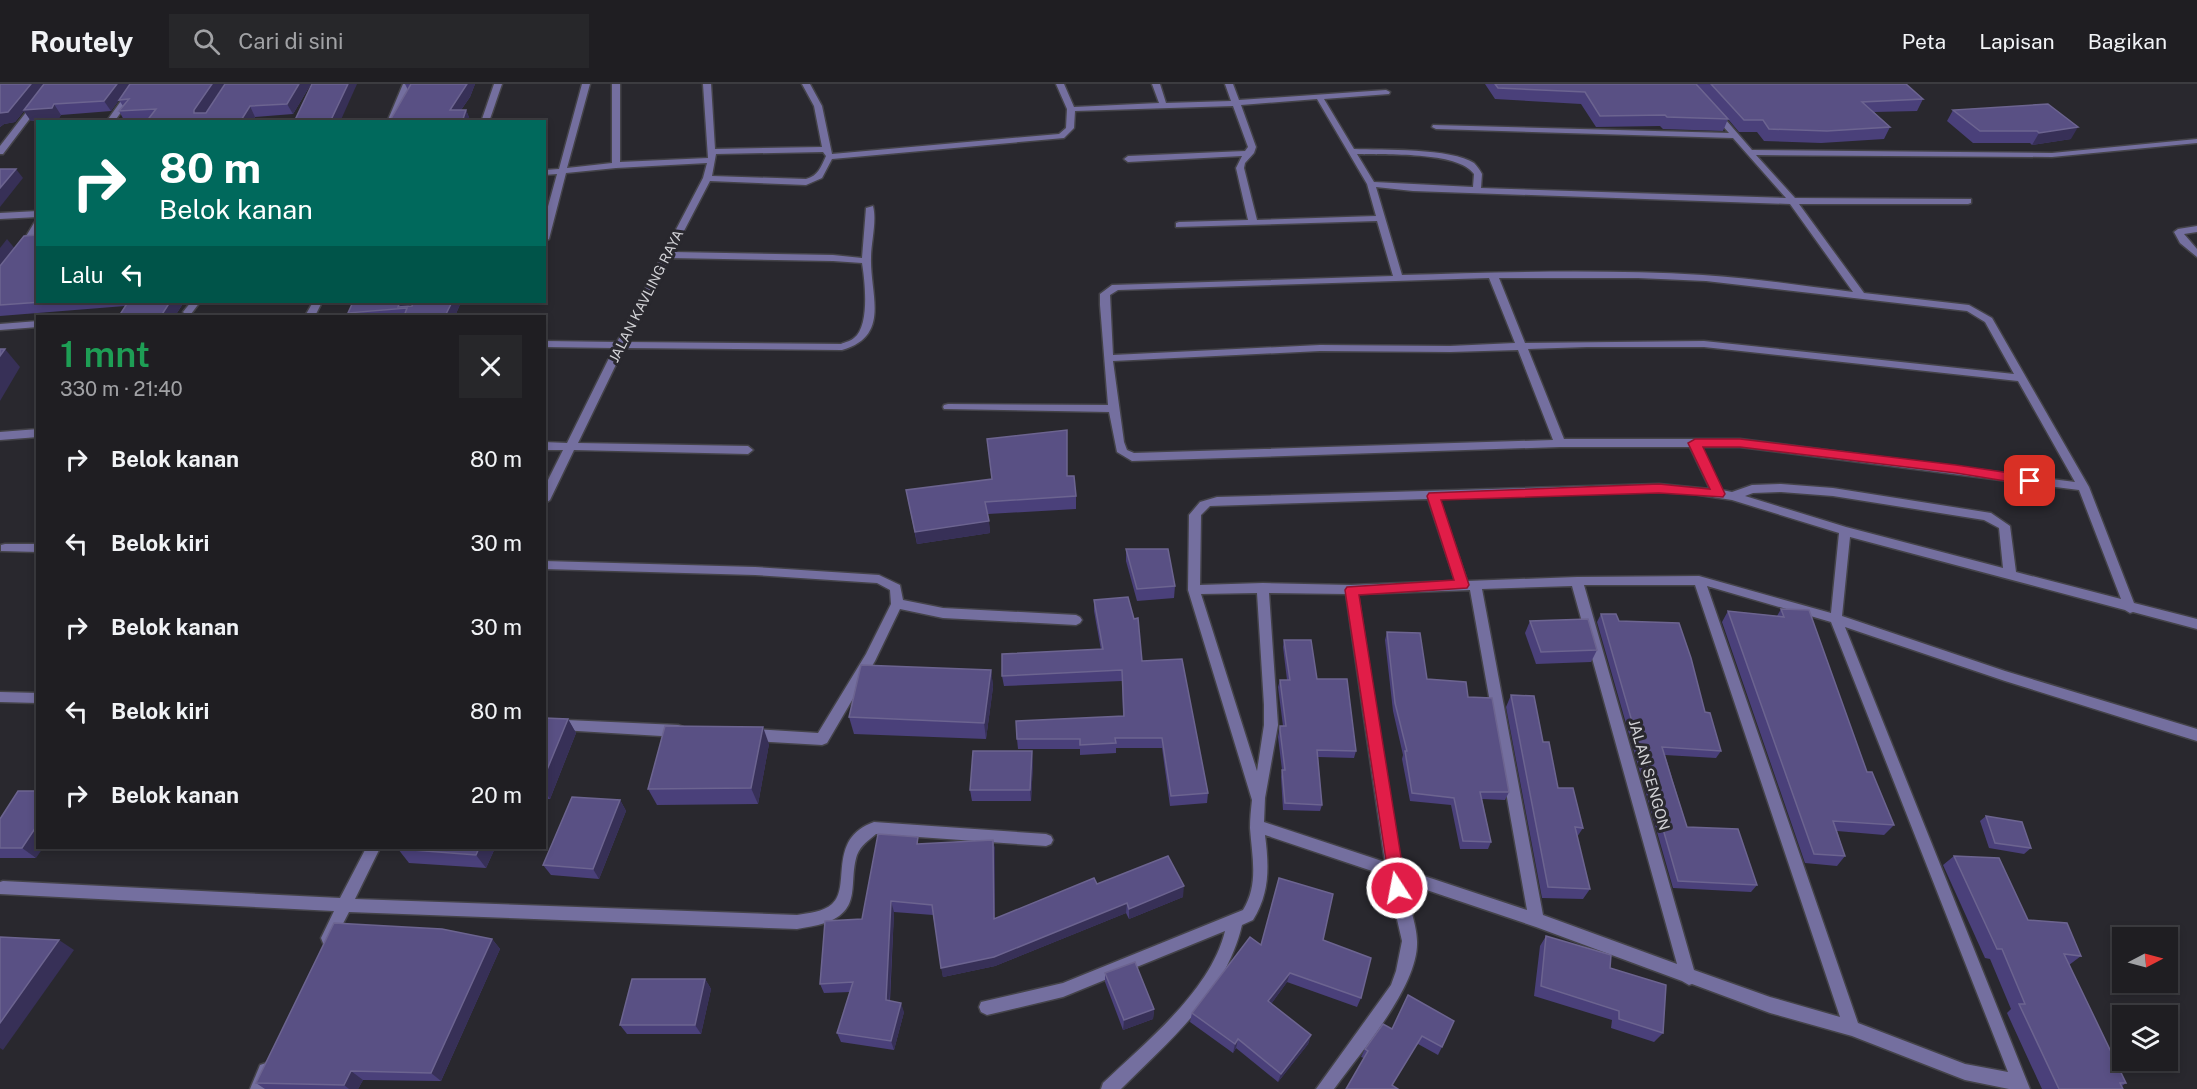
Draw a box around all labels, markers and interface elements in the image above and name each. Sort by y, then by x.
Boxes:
search box [169,14,589,68]
text: Routely [30,25,133,58]
icon: search [190,25,223,58]
text: Cari di sini [238,28,343,54]
text: Peta [1902,29,1946,54]
text: Lapisan [1979,29,2055,54]
text: Bagikan [2088,29,2167,54]
text: 80 m [159,143,261,192]
icon: right [60,144,138,222]
text: Belok kanan [159,193,313,225]
street label: JALAN KAVLING RAYA [606,227,686,365]
icon: left [116,258,149,291]
text: Lalu [60,262,104,288]
text: 1 mnt [60,333,150,375]
button: close [459,335,522,398]
text: 330 m · 21:40 [60,377,183,401]
icon: right [60,443,93,476]
text: Belok kanan [111,446,239,472]
text: 80 m [470,446,522,472]
pin [2004,455,2055,506]
icon: arrive [2013,464,2046,497]
icon: left [60,527,93,560]
text: Belok kiri [111,530,209,556]
text: 30 m [470,530,522,556]
icon: right [60,611,93,644]
text: Belok kanan [111,614,239,640]
text: 30 m [470,614,522,640]
icon: left [60,695,93,728]
text: Belok kiri [111,698,209,724]
text: 80 m [470,698,522,724]
street label: JALAN SENGON [1626,717,1673,832]
icon: right [60,779,93,812]
text: Belok kanan [111,782,239,808]
text: 20 m [471,782,522,808]
position arrow [1365,856,1429,920]
north arrow [2112,927,2178,993]
map controls [2112,927,2178,1071]
button: layers [2112,1005,2178,1071]

